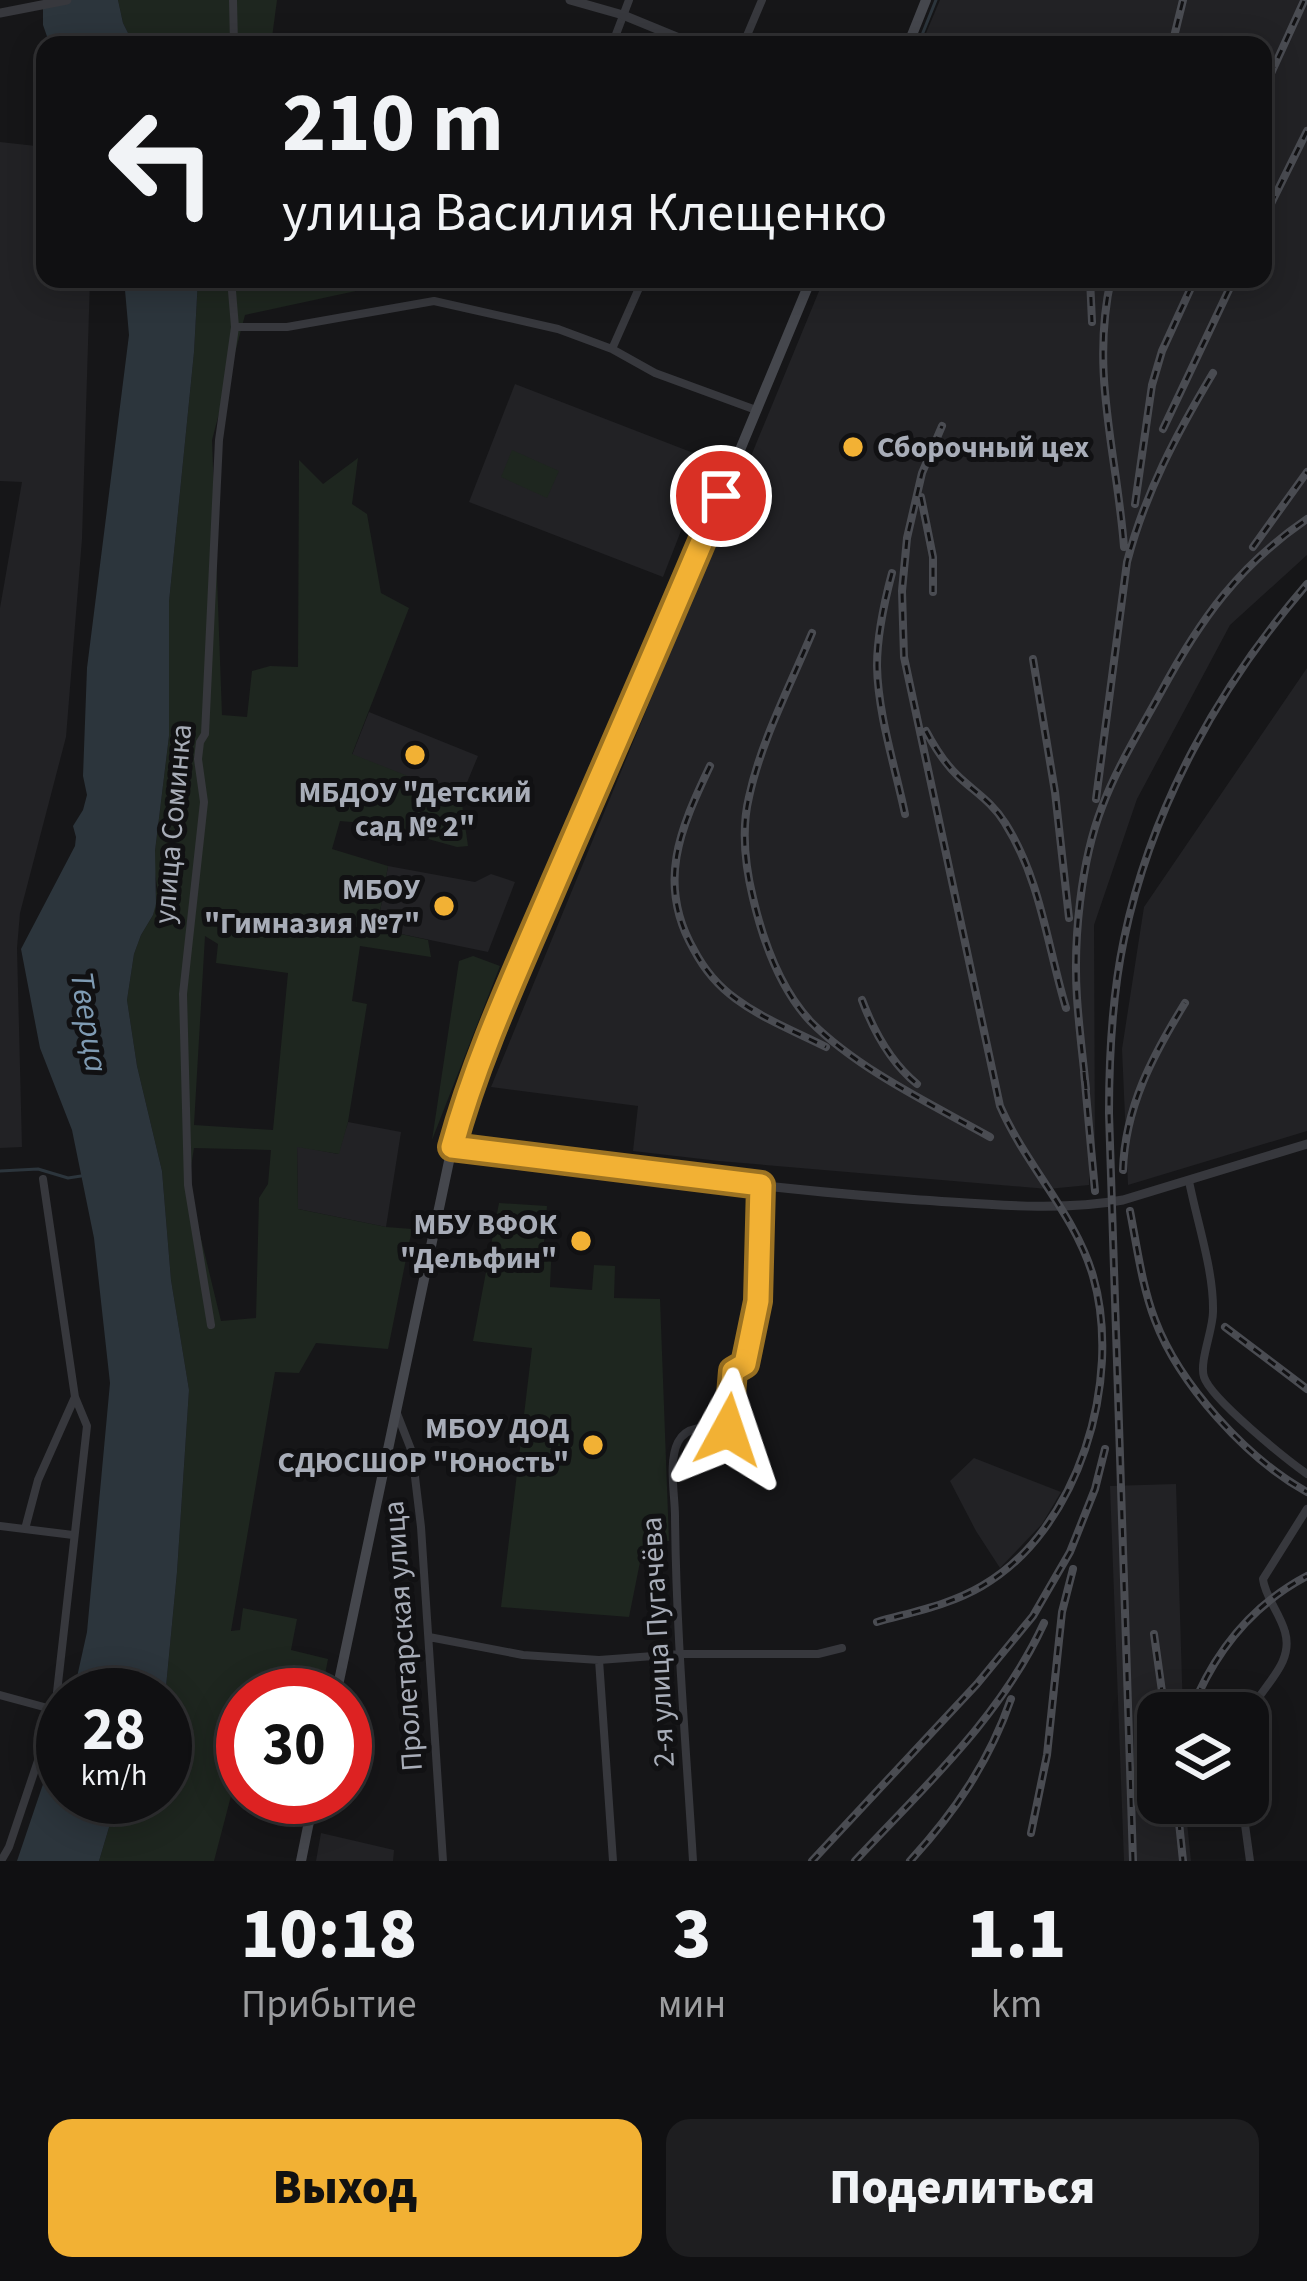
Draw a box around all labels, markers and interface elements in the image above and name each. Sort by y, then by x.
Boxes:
text: 210 m [282,64,504,184]
icon: left [84,84,240,240]
text: улица Василия Клещенко [282,175,887,252]
place label: Сборочный цех [877,426,1089,469]
marker: Сборочный цех [840,434,866,460]
pin [670,445,772,547]
icon: arrive [688,463,754,529]
street label: улица Соминка [143,722,203,926]
marker: МБДОУ "Детский сад № 2" [402,742,428,768]
place label: МБДОУ "Детский сад № 2" [298,771,532,848]
place label: МБОУ "Гимназия №7" [204,868,420,945]
marker: МБОУ "Гимназия №7" [431,893,457,919]
water label: Тверца [58,968,120,1076]
place label: МБУ ВФОК "Дельфин" [400,1203,558,1280]
marker: МБУ ВФОК "Дельфин" [568,1228,594,1254]
position arrow [665,1367,791,1493]
place label: МБОУ ДОД СДЮСШОР "Юность" [277,1407,569,1484]
marker: МБОУ ДОД СДЮСШОР "Юность" [580,1432,606,1458]
street label: Пролетарская улица [372,1499,434,1773]
street label: 2-я улица Пугачёва [630,1516,686,1768]
speed limit sign: 30 [216,1668,372,1824]
text: 28 [82,1688,146,1773]
map controls [1137,1692,1269,1824]
button: layers [1137,1692,1269,1824]
text: km/h [81,1754,147,1797]
text: 10:18 [241,1883,417,1986]
text: 3 [673,1883,711,1986]
text: 1.1 [967,1883,1066,1986]
text: Прибытие [241,1977,417,2033]
text: мин [658,1977,726,2033]
text: km [991,1977,1042,2033]
button: Выход [48,2119,642,2257]
button: Поделиться [666,2119,1259,2257]

